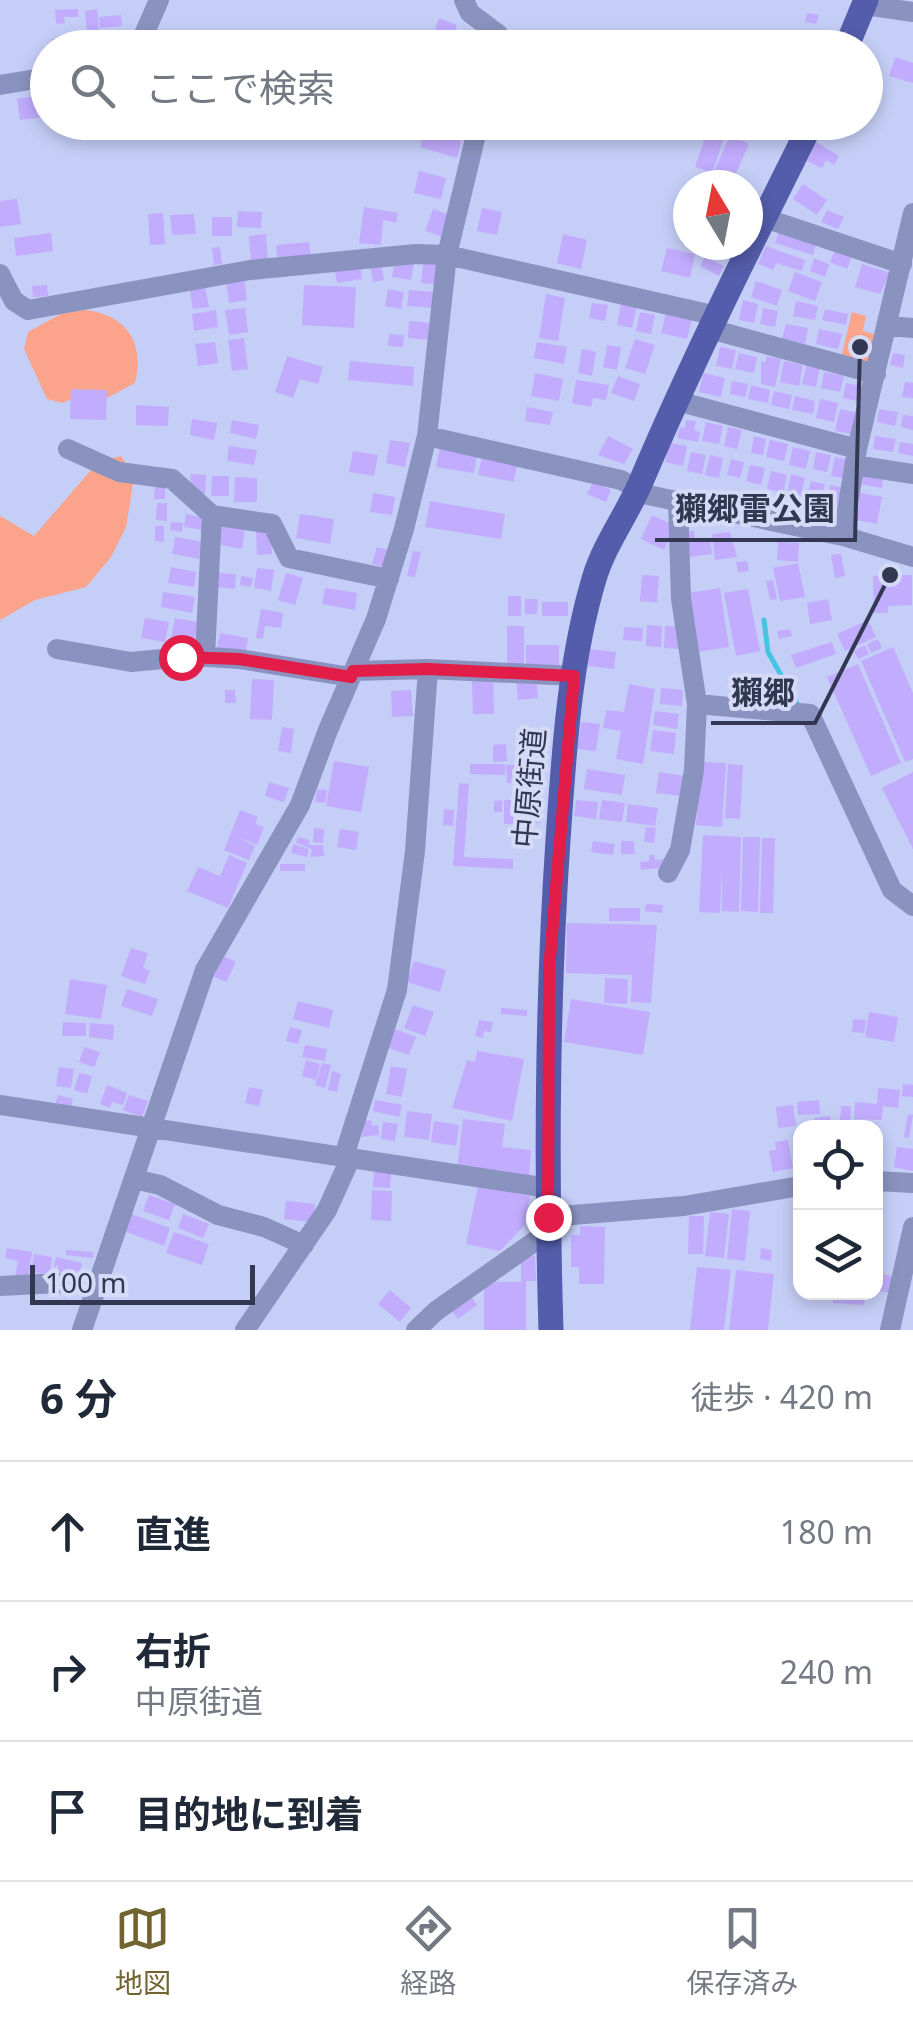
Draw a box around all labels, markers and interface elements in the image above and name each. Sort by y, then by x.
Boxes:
search box [30,30,883,140]
icon: search [65,58,120,113]
text: ここで検索 [145,61,335,113]
north arrow [673,170,763,260]
callout: 獺郷雷公園 [655,478,855,540]
text: 獺郷雷公園 [675,486,835,529]
route start [159,635,205,681]
callout: 獺郷 [711,661,815,723]
text: 獺郷 [731,670,795,713]
street label: 中原街道 [503,726,554,849]
map controls [793,1120,883,1300]
button: locate [793,1120,883,1210]
route end [526,1195,572,1241]
button: layers [793,1210,883,1300]
scale bar [30,1260,255,1304]
text: 100 m [45,1263,127,1301]
text: 6 分 [40,1369,117,1426]
text: 徒歩 · 420 m [691,1375,873,1418]
icon: ahead [40,1504,95,1559]
text: 直進 [135,1507,211,1559]
text: 180 m [780,1510,873,1553]
text: 右折 [135,1624,211,1676]
icon: right [40,1644,95,1699]
text: 240 m [780,1650,873,1693]
text: 中原街道 [135,1679,263,1722]
icon: arrive [40,1784,95,1839]
text: 目的地に到着 [135,1787,363,1839]
tab: 地図 [115,1901,171,2001]
tab: 経路 [400,1901,456,2001]
tab: 保存済み [686,1901,798,2001]

